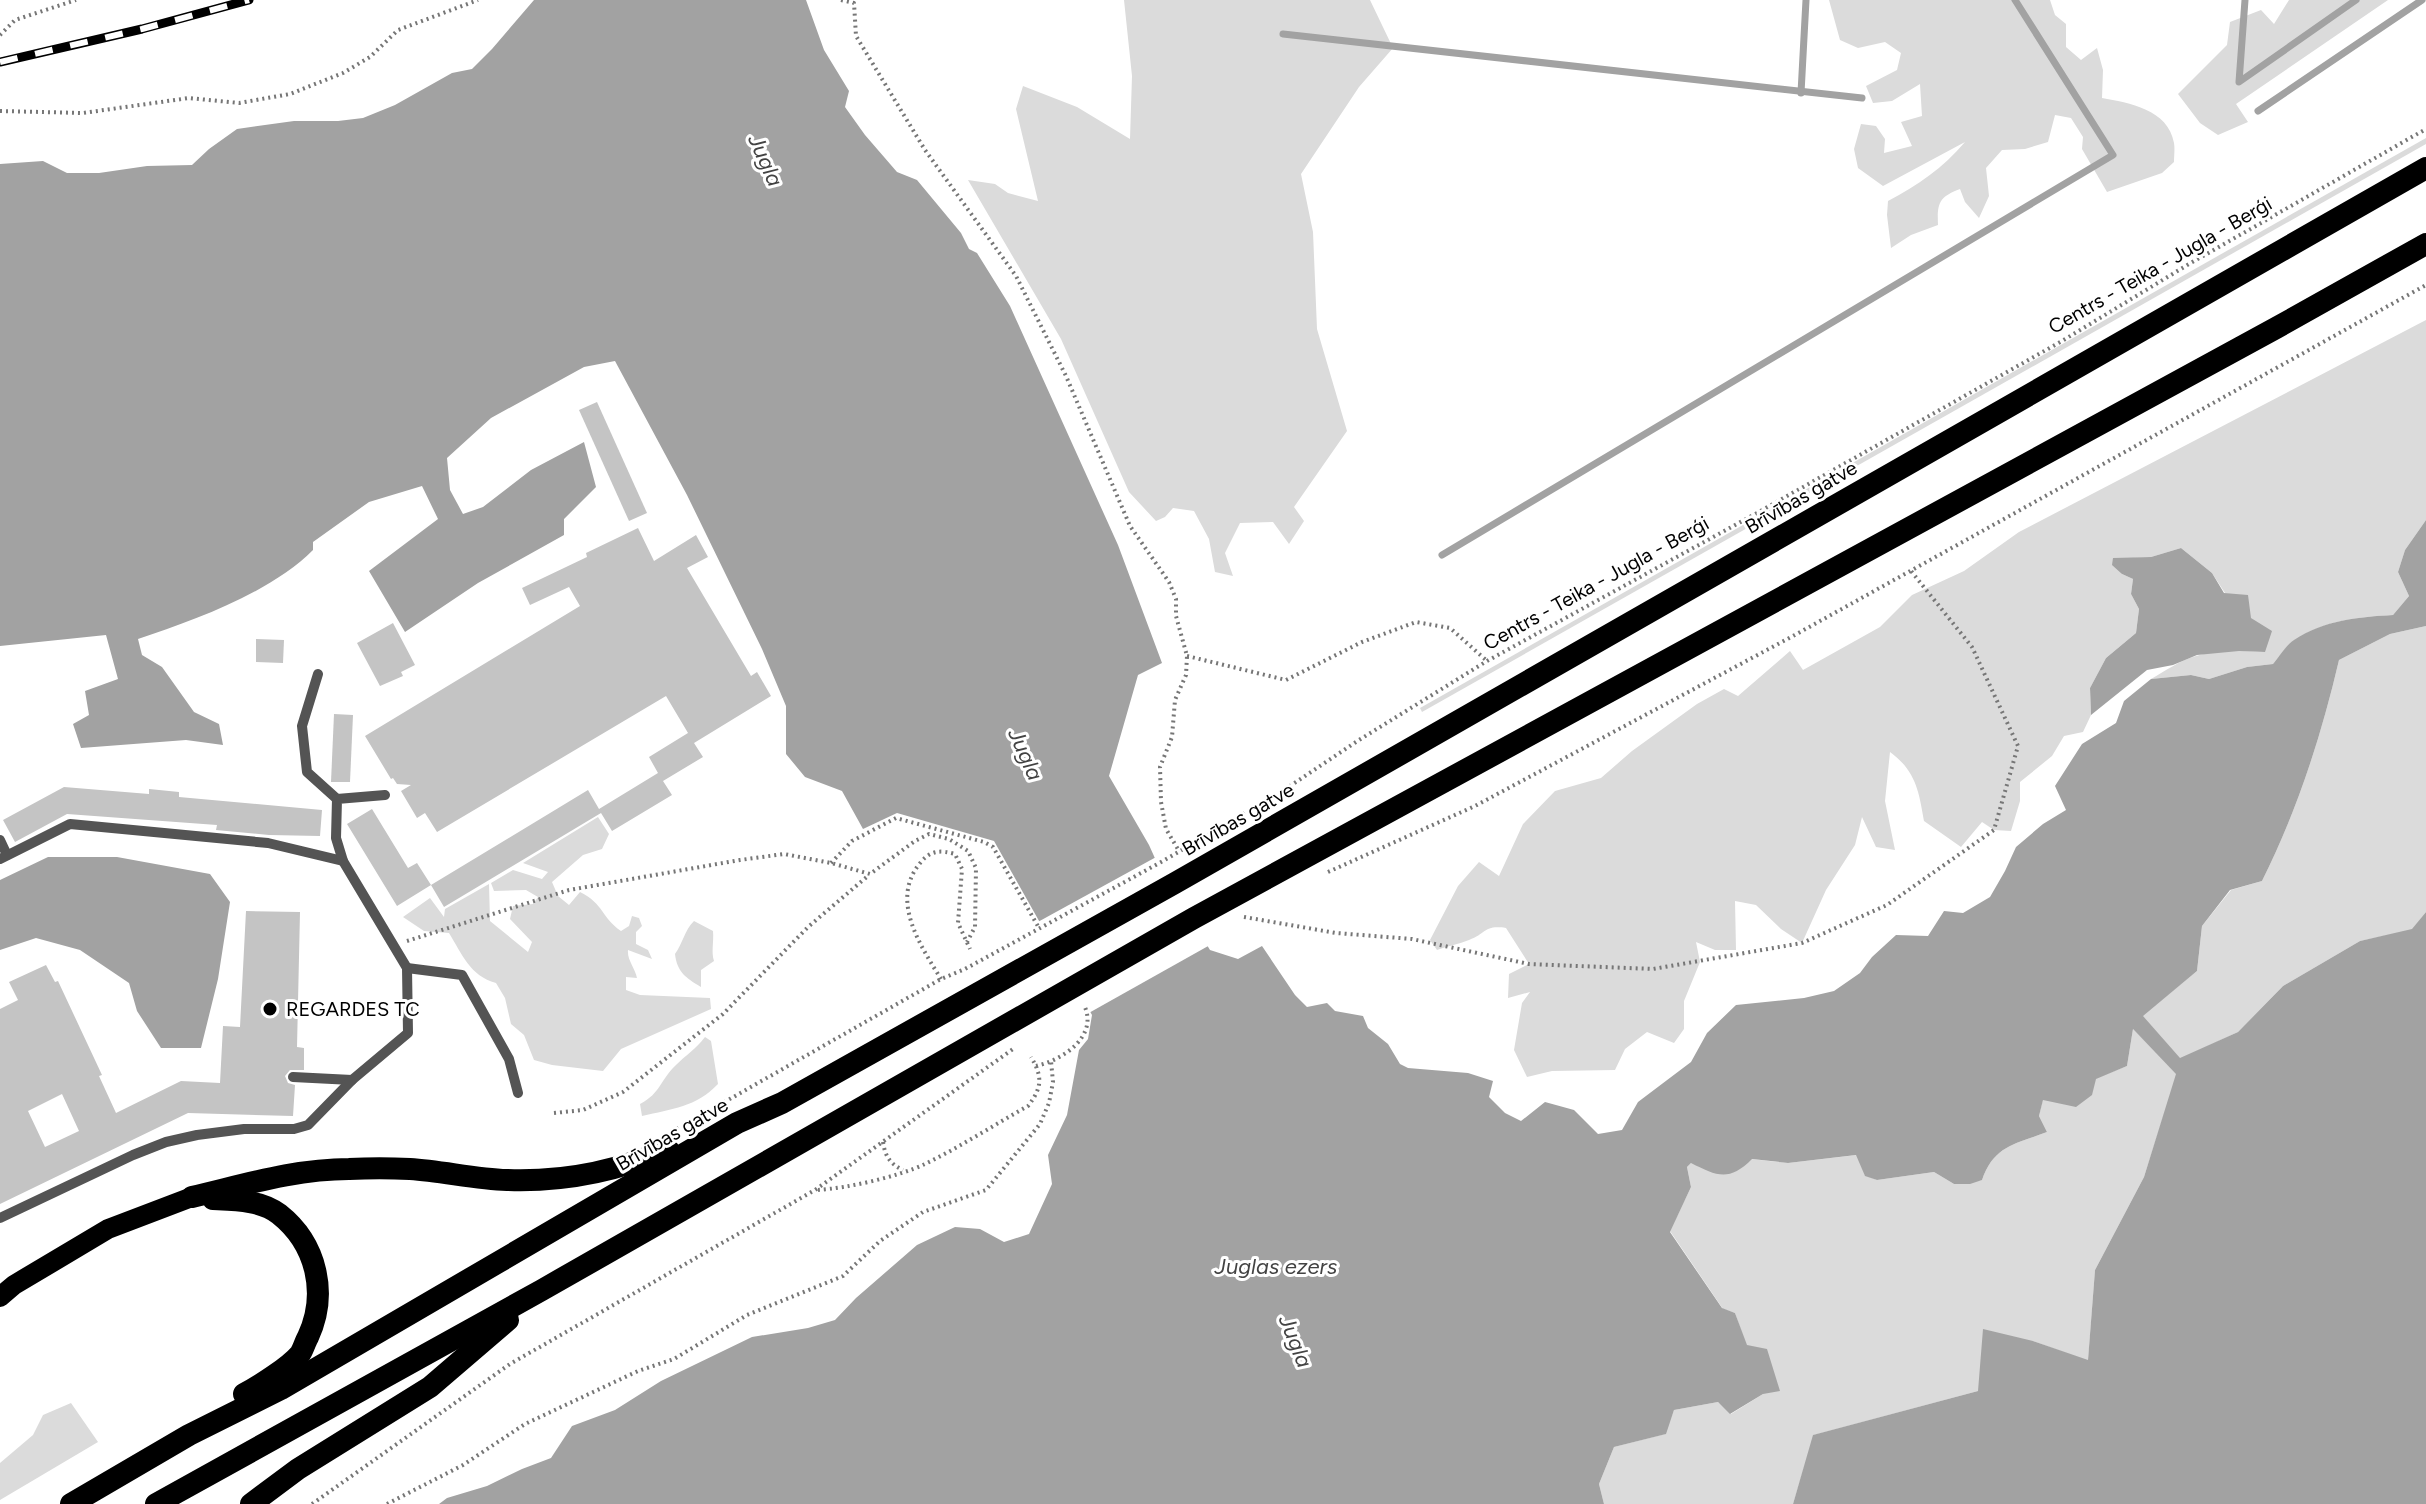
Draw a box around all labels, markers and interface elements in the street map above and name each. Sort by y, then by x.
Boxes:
water label: Jugla [742,129,789,191]
street label: Centrs - Teika - Jugla - Berģi [2044,191,2276,339]
street label: Brīvības gatve [1741,455,1861,539]
street label: Centrs - Teika - Jugla - Berģi [1479,511,1713,655]
water label: Jugla [1002,723,1049,785]
street label: Brīvības gatve [1178,777,1298,861]
place label: REGARDES TC [286,997,420,1021]
marker: REGARDES TC [261,1000,279,1018]
street label: Brīvības gatve [612,1092,732,1176]
water label: Juglas ezers [1214,1253,1337,1280]
water label: Jugla [1272,1310,1318,1371]

